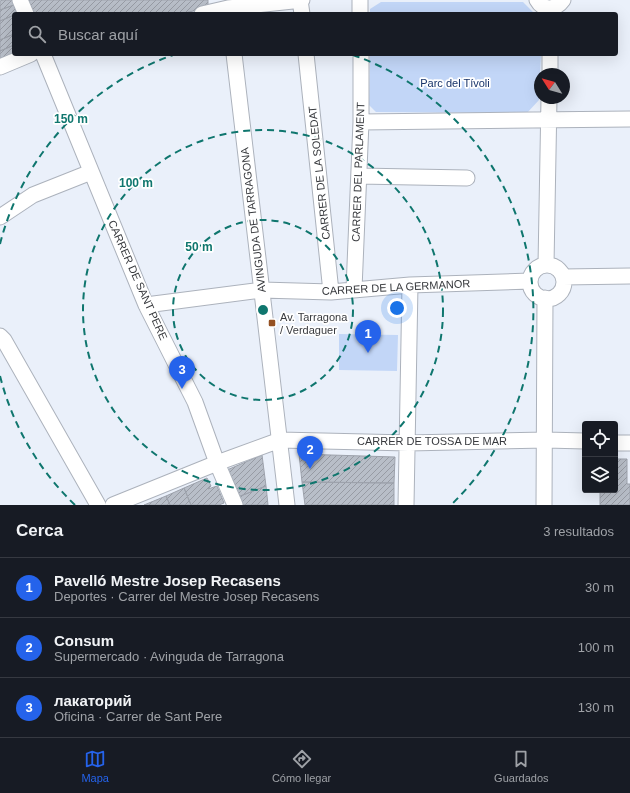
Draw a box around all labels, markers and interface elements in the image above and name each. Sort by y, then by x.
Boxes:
search box [12,12,618,56]
icon: search [26,23,48,45]
text: Buscar aquí [58,26,138,43]
north arrow [534,68,570,104]
park label: Parc del Tívoli [420,77,490,89]
street label: CARRER DEL PARLAMENT [350,102,366,242]
street label: CARRER DE LA SOLEDAT [306,105,332,240]
text: 150 m [54,112,88,126]
street label: AVINGUDA DE TARRAGONA [238,146,268,293]
text: 100 m [119,176,153,190]
street label: CARRER DE SANT PERE [106,218,170,342]
text: 50 m [185,240,213,254]
street label: CARRER DE LA GERMANOR [322,277,471,297]
your location [387,298,407,318]
centre of rings [256,303,270,317]
place label: Av. Tarragona / Verdaguer [280,311,348,336]
marker: Av. Tarragona / Verdaguer [267,318,277,328]
pin: 1 [355,320,381,353]
pin: 3 [169,356,195,389]
map controls [582,421,618,493]
button: locate [582,421,618,457]
street label: CARRER DE TOSSA DE MAR [357,435,507,447]
pin: 2 [297,436,323,469]
button: layers [582,457,618,493]
text: Cerca [16,521,63,540]
text: 3 resultados [543,524,614,539]
text: Pavelló Mestre Josep Recasens [54,572,281,589]
text: 1 [25,580,33,595]
text: 30 m [585,580,614,595]
text: Deportes · Carrer del Mestre Josep Recasens [54,589,319,604]
text: Consum [54,632,114,649]
text: 2 [25,640,33,655]
text: 100 m [578,640,614,655]
text: Supermercado · Avinguda de Tarragona [54,649,284,664]
text: лакаторий [54,692,132,709]
text: 3 [25,700,33,715]
text: 130 m [578,700,614,715]
text: Oficina · Carrer de Sant Pere [54,709,222,724]
tab: Mapa [81,748,109,784]
tab: Cómo llegar [272,748,331,784]
tab: Guardados [494,748,549,784]

